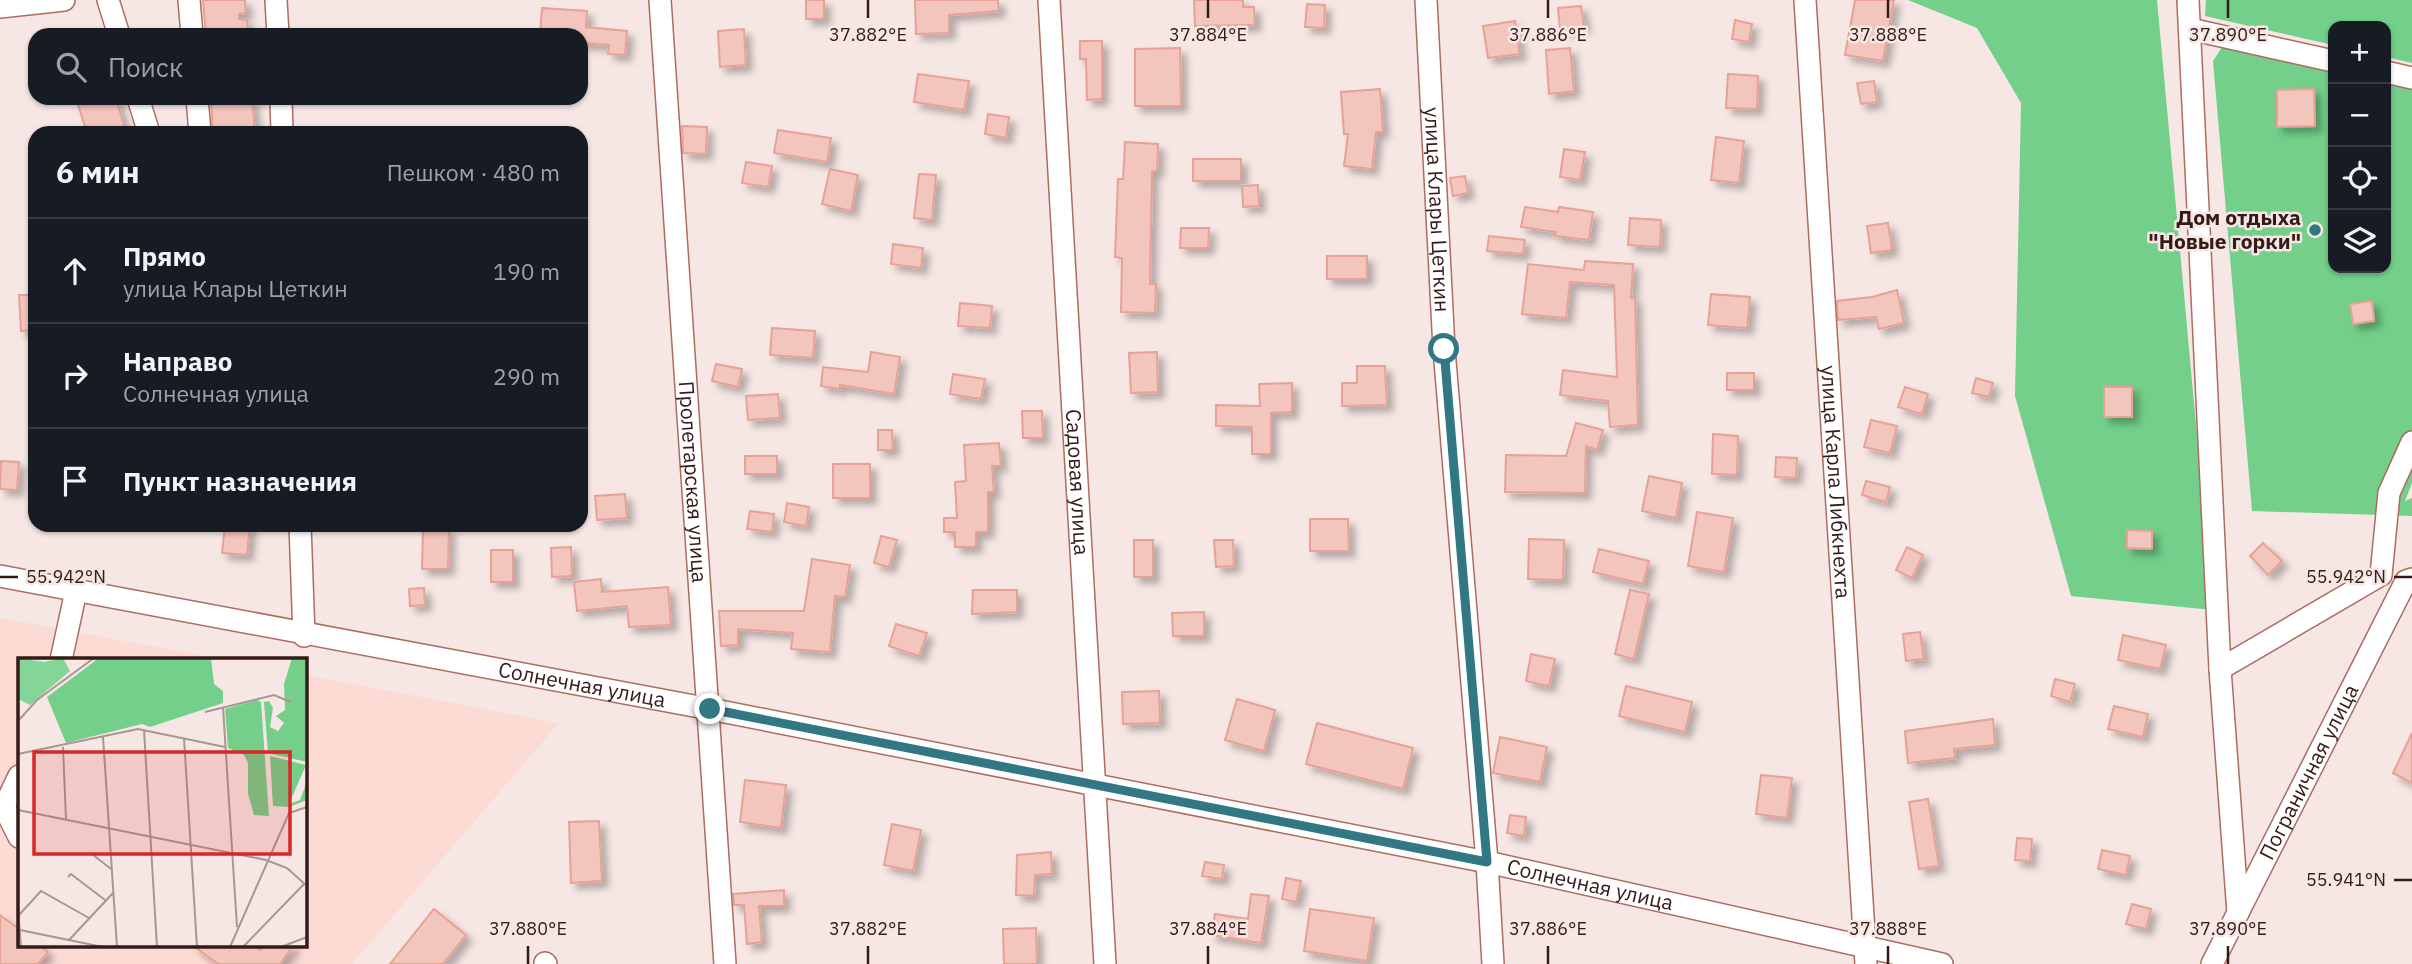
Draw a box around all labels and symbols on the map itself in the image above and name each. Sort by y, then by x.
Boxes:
text: 37.882°E [829,23,907,46]
text: 37.884°E [1169,23,1247,46]
text: 37.886°E [1509,23,1587,46]
text: 37.888°E [1849,23,1927,46]
text: 37.890°E [2189,23,2267,46]
street label: улица Клары Цеткин [1419,106,1457,313]
place label: Дом отдыха "Новые горки" [2148,203,2301,255]
marker: Дом отдыха "Новые горки" [2307,222,2323,238]
route start [1428,333,1459,364]
street label: улица Карла Либкнехта [1815,364,1858,599]
street label: Пролетарская улица [673,380,714,584]
street label: Садовая улица [1060,408,1096,556]
text: 55.942°N [26,565,106,588]
text: 55.942°N [2306,565,2386,588]
street label: Солнечная улица [496,655,668,713]
inset map [18,658,306,946]
street label: Пограничная улица [2252,679,2364,864]
route end [694,693,725,724]
street label: Солнечная улица [1504,852,1676,916]
text: 55.941°N [2306,868,2386,891]
text: 37.880°E [489,917,567,940]
text: 37.882°E [829,917,907,940]
text: 37.884°E [1169,917,1247,940]
text: 37.886°E [1509,917,1587,940]
text: 37.888°E [1849,917,1927,940]
text: 37.890°E [2189,917,2267,940]

